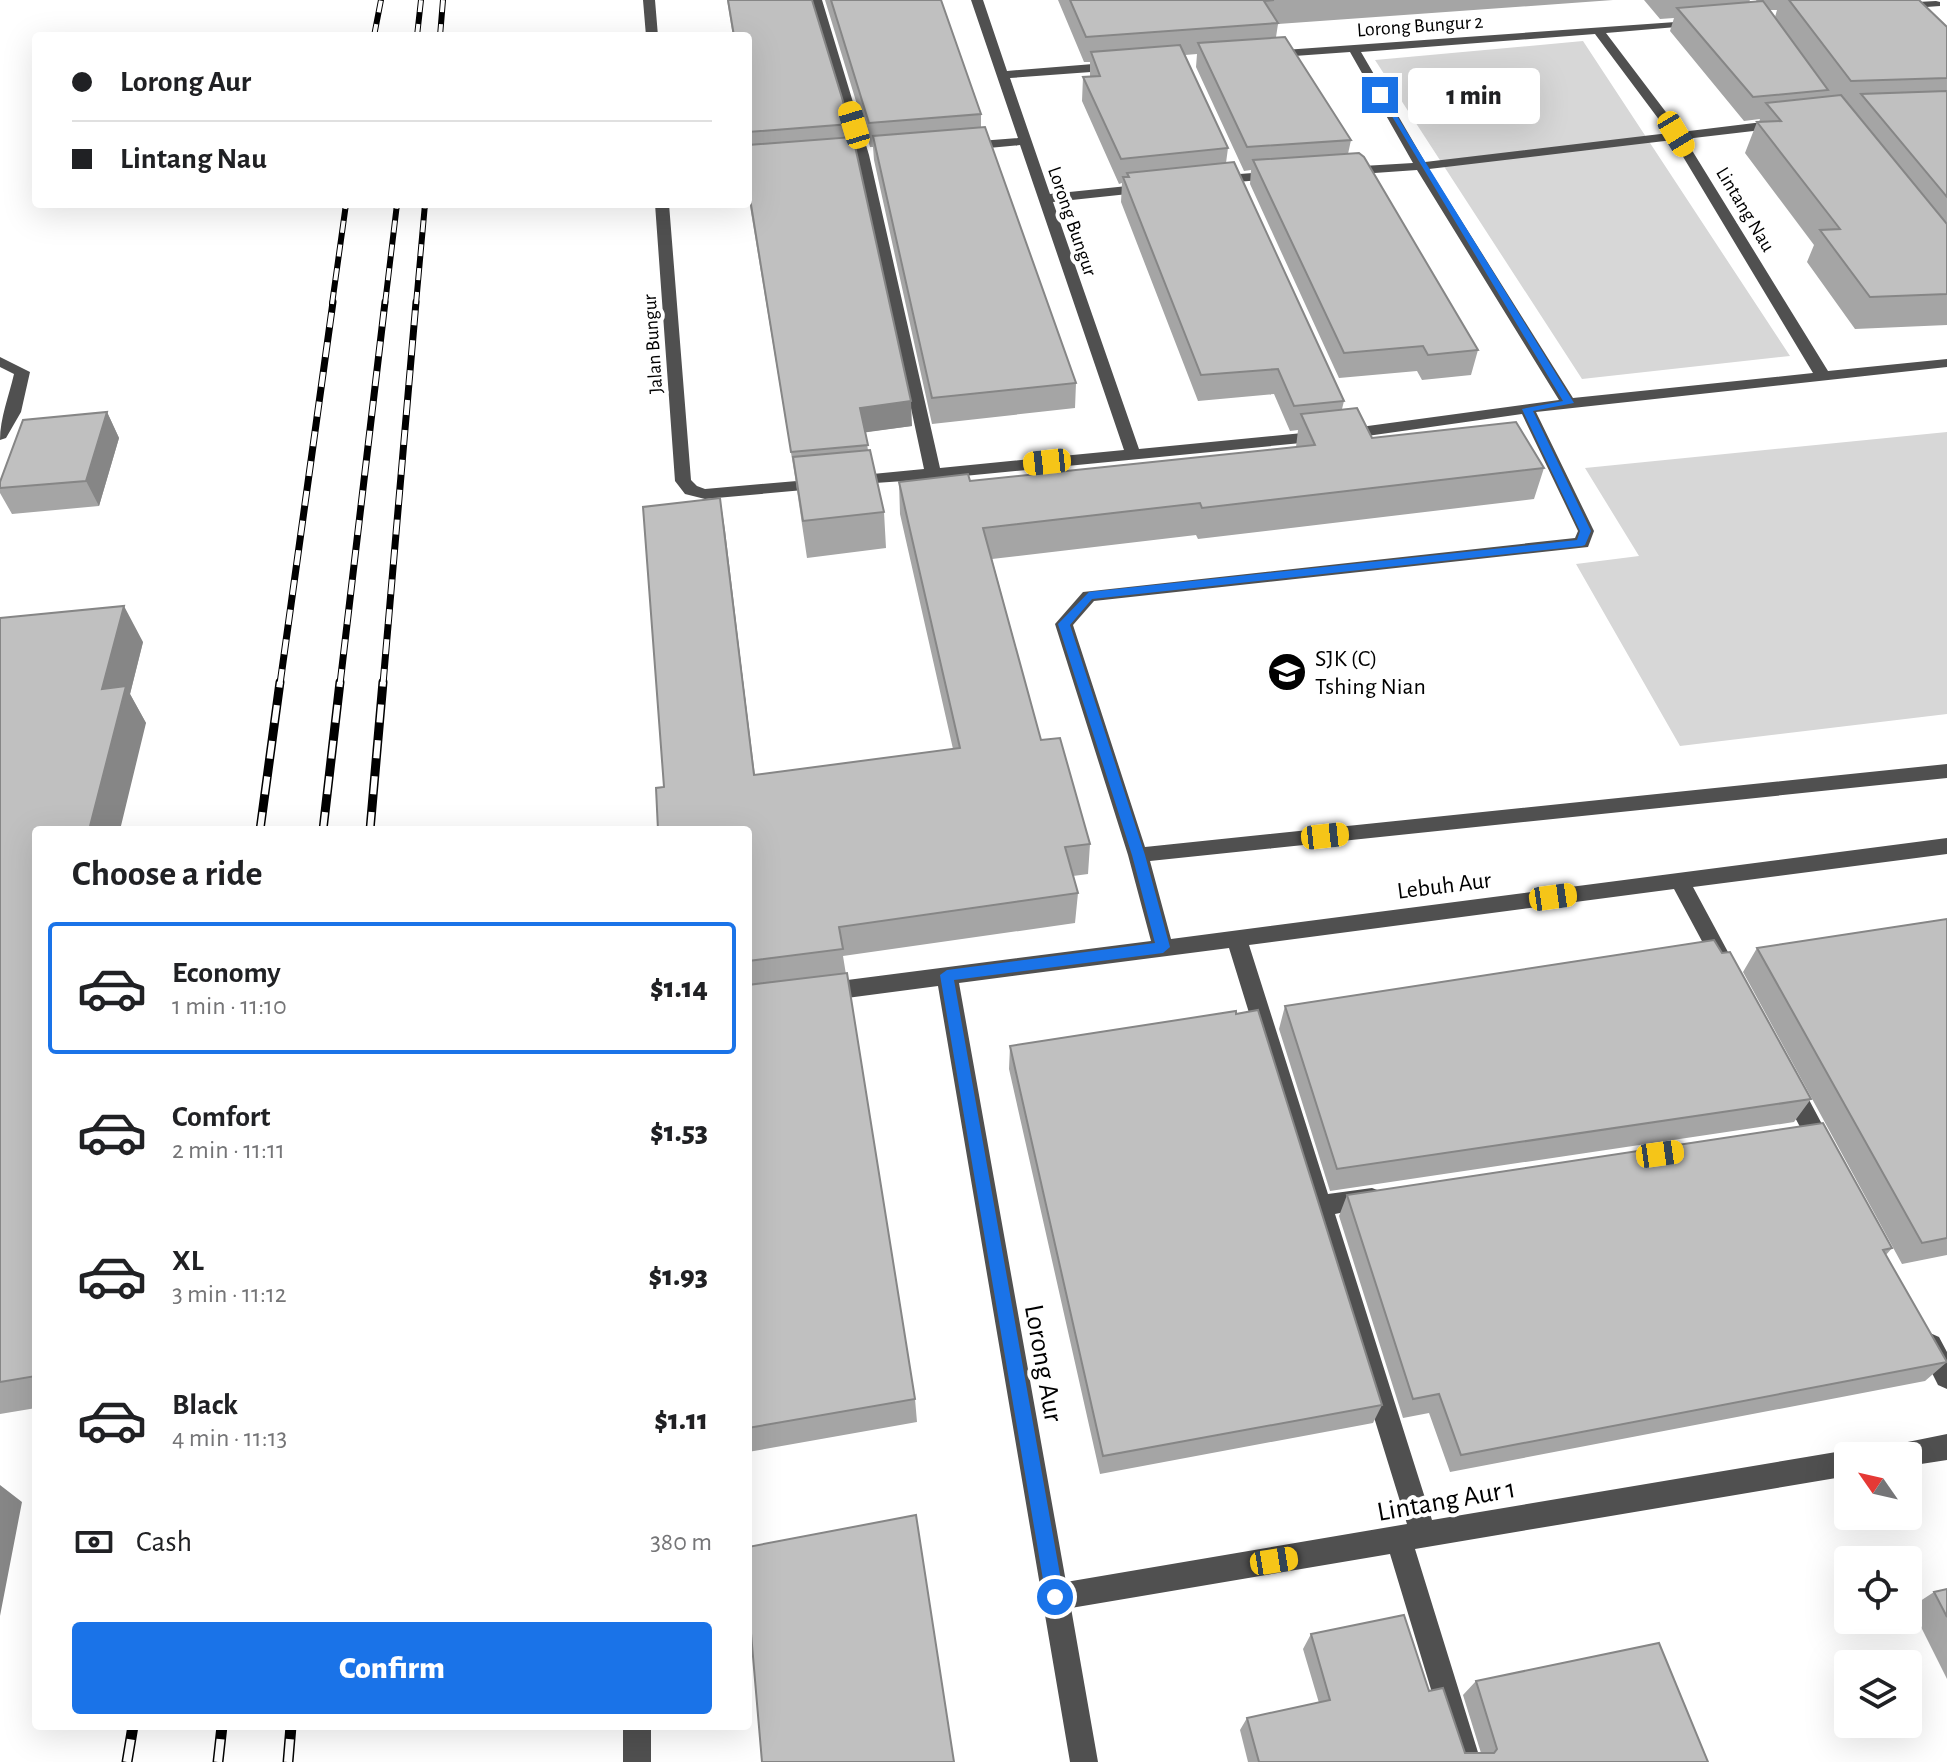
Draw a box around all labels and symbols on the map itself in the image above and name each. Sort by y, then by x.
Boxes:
street label: Lorong Bungur 2 [1356,12,1484,40]
callout: 1 min [1408,67,1540,123]
route end [1362,77,1398,113]
car [836,99,872,151]
car [1653,107,1699,161]
street label: Lorong Bungur [1044,164,1100,279]
street label: Lintang Nau [1712,164,1778,255]
street label: Jalan Bungur [640,293,666,394]
car [1022,448,1072,476]
place label: SJK (C) Tshing Nian [1315,647,1426,699]
school or university icon: SJK (C) Tshing Nian [1266,651,1308,693]
car [1300,822,1350,850]
street label: Lebuh Aur [1396,868,1493,904]
car [1528,882,1578,912]
car [1635,1139,1685,1169]
street label: Lorong Aur [1019,1303,1067,1424]
north arrow [1834,1442,1922,1530]
street label: Lintang Aur 1 [1375,1475,1518,1527]
car [1248,1545,1300,1577]
route start [1037,1579,1073,1615]

